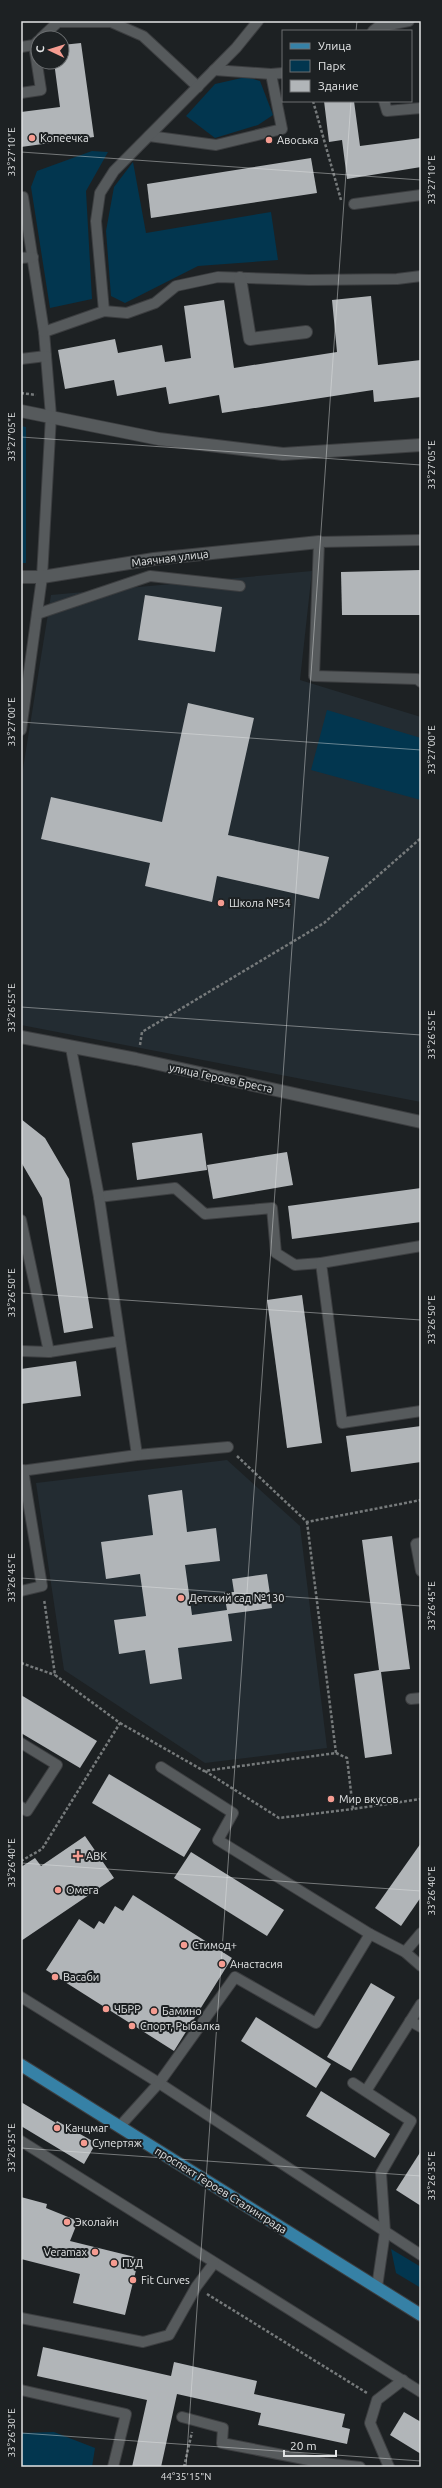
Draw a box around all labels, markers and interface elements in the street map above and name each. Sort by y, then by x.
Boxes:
north arrow [30,30,70,70]
legend [282,30,412,102]
text: Улица [318,39,351,52]
text: С [34,45,46,53]
text: Парк [318,59,346,72]
text: Здание [318,79,359,92]
text: 33°27'10"E [6,127,17,177]
place label: Копеечка [40,132,89,144]
marker: Копеечка [27,133,37,143]
place label: Авоська [277,134,319,146]
marker: Авоська [264,135,274,145]
text: 33°27'10"E [426,155,437,205]
text: 33°27'05"E [6,412,17,462]
text: 33°27'05"E [426,440,437,490]
street label: Маячная улица [131,547,209,569]
text: 33°27'00"E [6,697,17,747]
text: 33°27'00"E [426,725,437,775]
place label: Школа №54 [229,897,291,909]
marker: Школа №54 [216,898,226,908]
text: 33°26'55"E [6,983,17,1033]
text: 33°26'55"E [426,1010,437,1060]
street label: улица Героев Бреста [168,1061,274,1095]
text: 33°26'50"E [6,1268,17,1318]
text: 33°26'50"E [426,1295,437,1345]
text: 33°26'45"E [6,1553,17,1603]
text: 33°26'45"E [426,1581,437,1631]
place label: Детский сад №130 [189,1592,284,1604]
marker: Детский сад №130 [176,1593,186,1603]
place label: Мир вкусов [339,1793,399,1805]
marker: Мир вкусов [326,1794,336,1804]
text: 33°26'40"E [6,1838,17,1888]
place label: АВК [86,1850,107,1862]
marker: АВК [73,1851,83,1861]
text: 33°26'40"E [426,1866,437,1916]
place label: Омега [66,1884,99,1896]
marker: Омега [53,1885,63,1895]
place label: Стимод+ [192,1939,237,1951]
marker: Стимод+ [179,1940,189,1950]
place label: Анастасия [230,1958,283,1970]
marker: Анастасия [217,1959,227,1969]
place label: Васаби [63,1971,99,1983]
marker: Васаби [50,1972,60,1982]
place label: ЧБРР [114,2003,141,2015]
marker: ЧБРР [101,2004,111,2014]
place label: Бамино [162,2005,202,2017]
marker: Бамино [149,2006,159,2016]
place label: Спорт, Рыбалка [140,2020,220,2032]
marker: Спорт, Рыбалка [127,2021,137,2031]
place label: Канцмаг [65,2122,109,2134]
text: 33°26'35"E [6,2123,17,2173]
marker: Канцмаг [52,2123,62,2133]
place label: Супертяж [92,2137,142,2149]
marker: Супертяж [79,2138,89,2148]
street label: проспект Героев Сталинграда [153,2144,289,2236]
text: 33°26'35"E [426,2151,437,2201]
place label: Эколайн [75,2216,119,2228]
marker: Эколайн [62,2217,72,2227]
place label: Veramax [44,2246,87,2258]
marker: Veramax [90,2247,100,2257]
place label: ПУД [122,2257,143,2269]
marker: ПУД [109,2258,119,2268]
place label: Fit Curves [141,2274,190,2286]
marker: Fit Curves [128,2275,138,2285]
text: 33°26'30"E [6,2408,17,2458]
scale bar [284,2432,336,2458]
text: 20 m [290,2439,317,2452]
text: 44°35'15"N [161,2471,211,2482]

